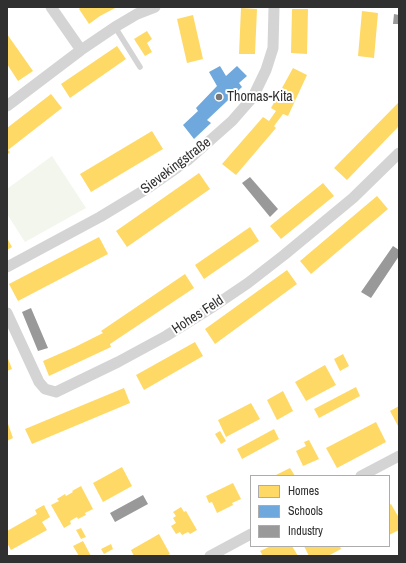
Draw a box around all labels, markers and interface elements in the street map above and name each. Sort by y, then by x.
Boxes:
place label: Thomas-Kita [227,89,293,105]
marker: Thomas-Kita [214,92,224,102]
street label: Sievekingstraße [138,134,214,198]
street label: Hohes Feld [169,292,227,338]
legend [250,475,390,547]
text: Homes [288,483,319,499]
text: Schools [288,503,323,519]
text: Industry [288,523,323,539]

